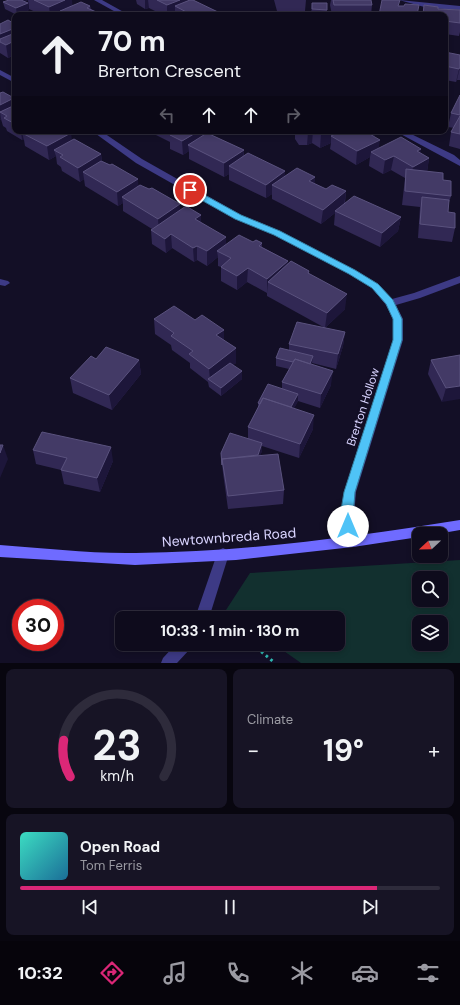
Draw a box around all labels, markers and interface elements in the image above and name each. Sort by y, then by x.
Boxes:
text: 70 m [98,23,166,60]
icon: ahead [32,28,84,80]
text: Brerton Crescent [98,59,241,83]
icon: left [156,104,178,126]
icon: ahead [198,104,220,126]
icon: ahead [240,104,262,126]
icon: right [282,104,304,126]
pin [173,173,207,207]
icon: arrive [179,179,201,201]
street label: Brerton Hollow [343,366,383,448]
position arrow [327,505,369,547]
street label: Newtownbreda Road [161,523,297,551]
north arrow [412,527,448,563]
map controls [412,527,448,651]
button: search [412,571,448,607]
speed limit sign: 30 [12,599,64,651]
button: layers [412,615,448,651]
text: 10:33 · 1 min · 130 m [161,621,299,641]
text: Climate [247,711,293,728]
text: 23 [92,718,141,772]
text: 19° [323,731,364,770]
text: − [247,736,259,765]
text: + [428,736,440,765]
text: km/h [100,766,133,784]
text: Open Road [80,837,160,857]
text: Tom Ferris [80,857,142,874]
icon: previous [79,896,101,918]
icon: pause [219,896,241,918]
icon: next [359,896,381,918]
icon: directions [98,959,126,987]
icon: music [161,959,189,987]
icon: phone [224,959,252,987]
icon: climate [288,959,316,987]
icon: car [351,959,379,987]
icon: filters [414,959,442,987]
text: 10:32 [18,961,63,985]

